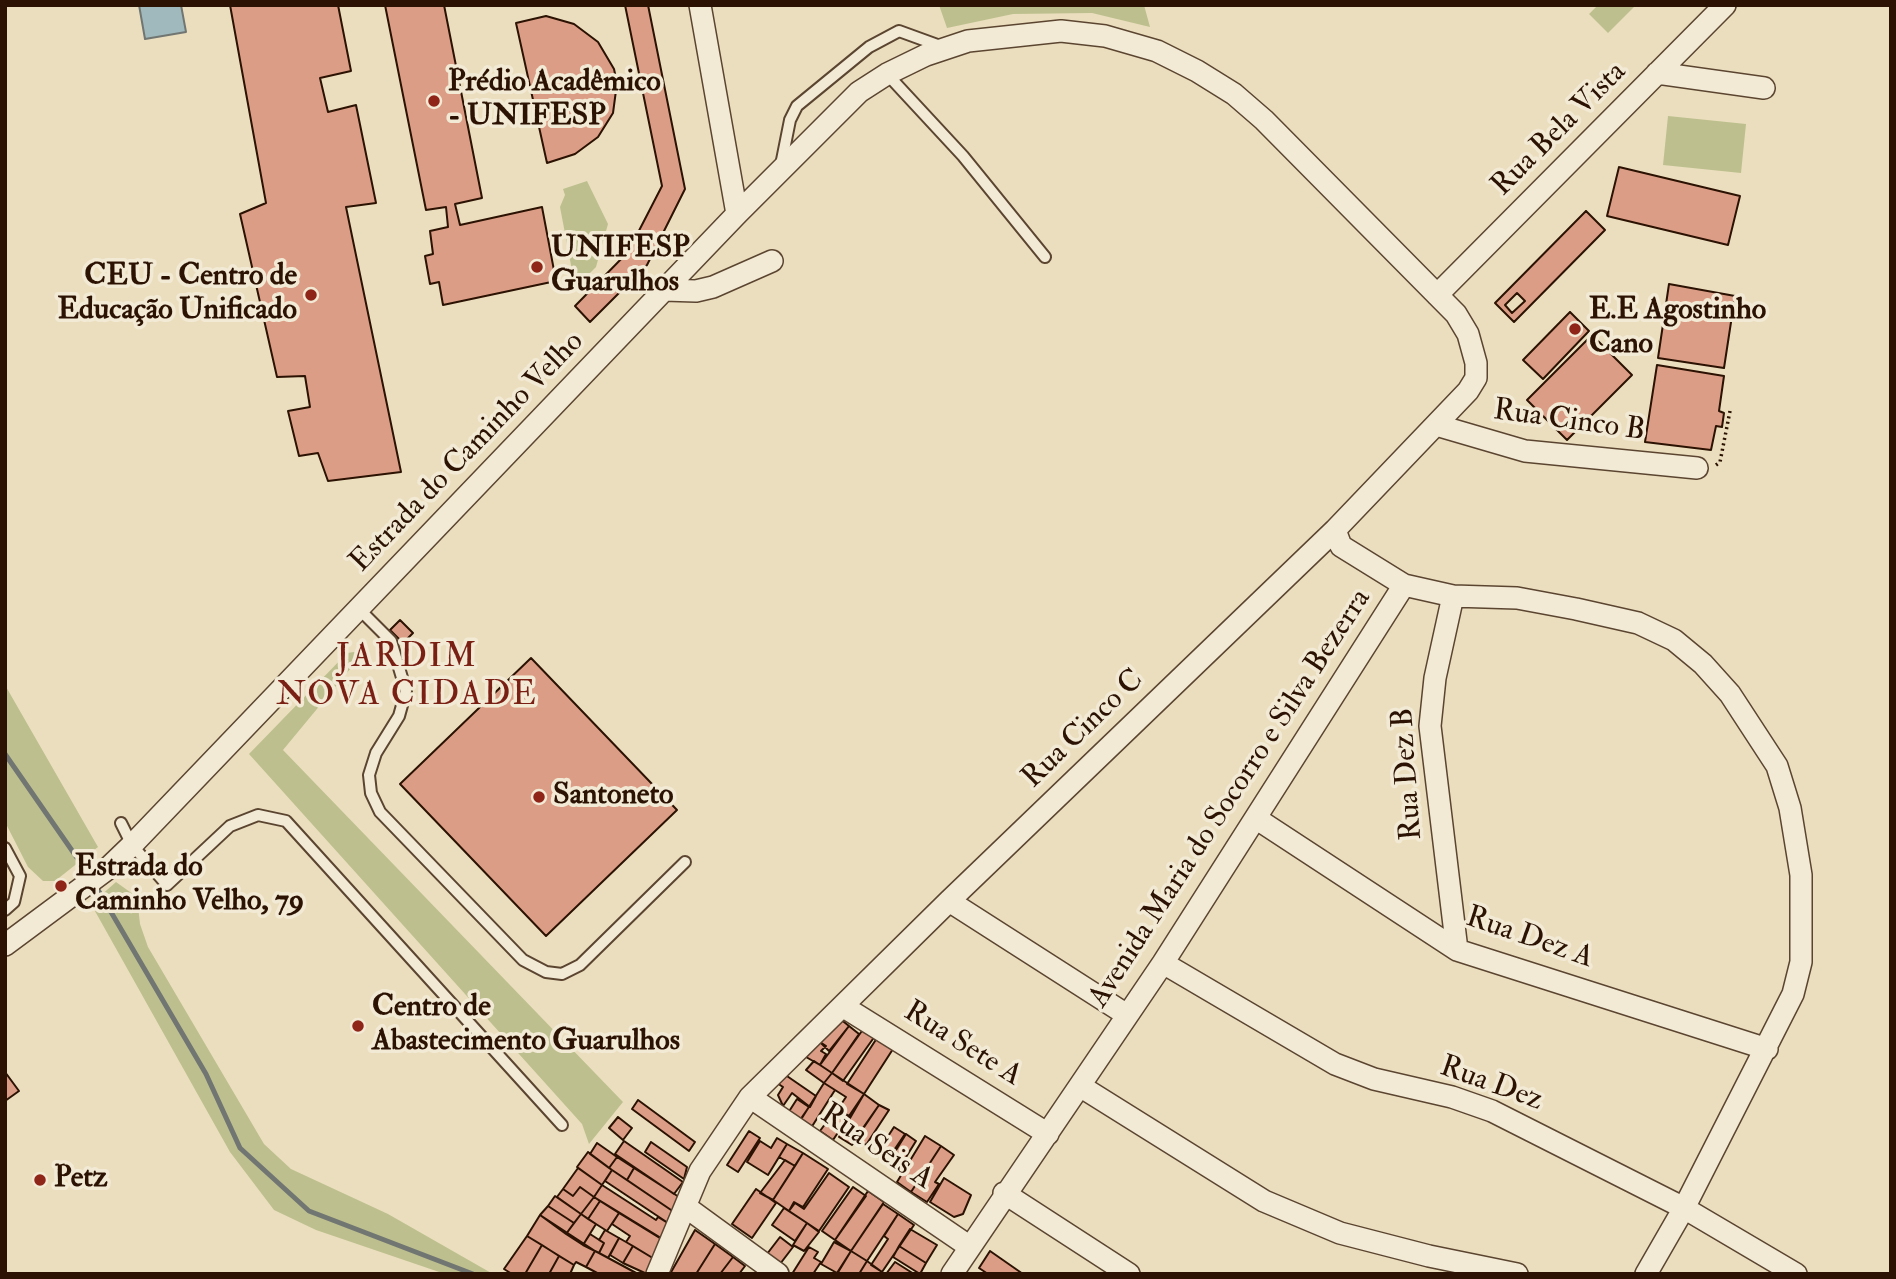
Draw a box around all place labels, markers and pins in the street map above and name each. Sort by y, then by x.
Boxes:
place label: Prédio Acadêmico - UNIFESP [448,66,661,136]
marker: Prédio Acadêmico - UNIFESP [426,93,442,109]
place label: UNIFESP Guarulhos [551,232,690,302]
marker: UNIFESP Guarulhos [529,259,545,275]
place label: CEU - Centro de Educação Unificado [57,260,297,330]
marker: CEU - Centro de Educação Unificado [303,287,319,303]
place label: E.E Agostinho Cano [1589,294,1766,364]
marker: E.E Agostinho Cano [1567,321,1583,337]
place label: Santoneto [553,779,673,815]
marker: Santoneto [531,789,547,805]
place label: Estrada do Caminho Velho, 79 [75,851,304,922]
marker: Estrada do Caminho Velho, 79 [53,878,69,894]
place label: Centro de Abastecimento Guarulhos [372,991,680,1062]
marker: Centro de Abastecimento Guarulhos [350,1018,366,1034]
place label: Petz [54,1162,108,1198]
marker: Petz [32,1172,48,1188]

